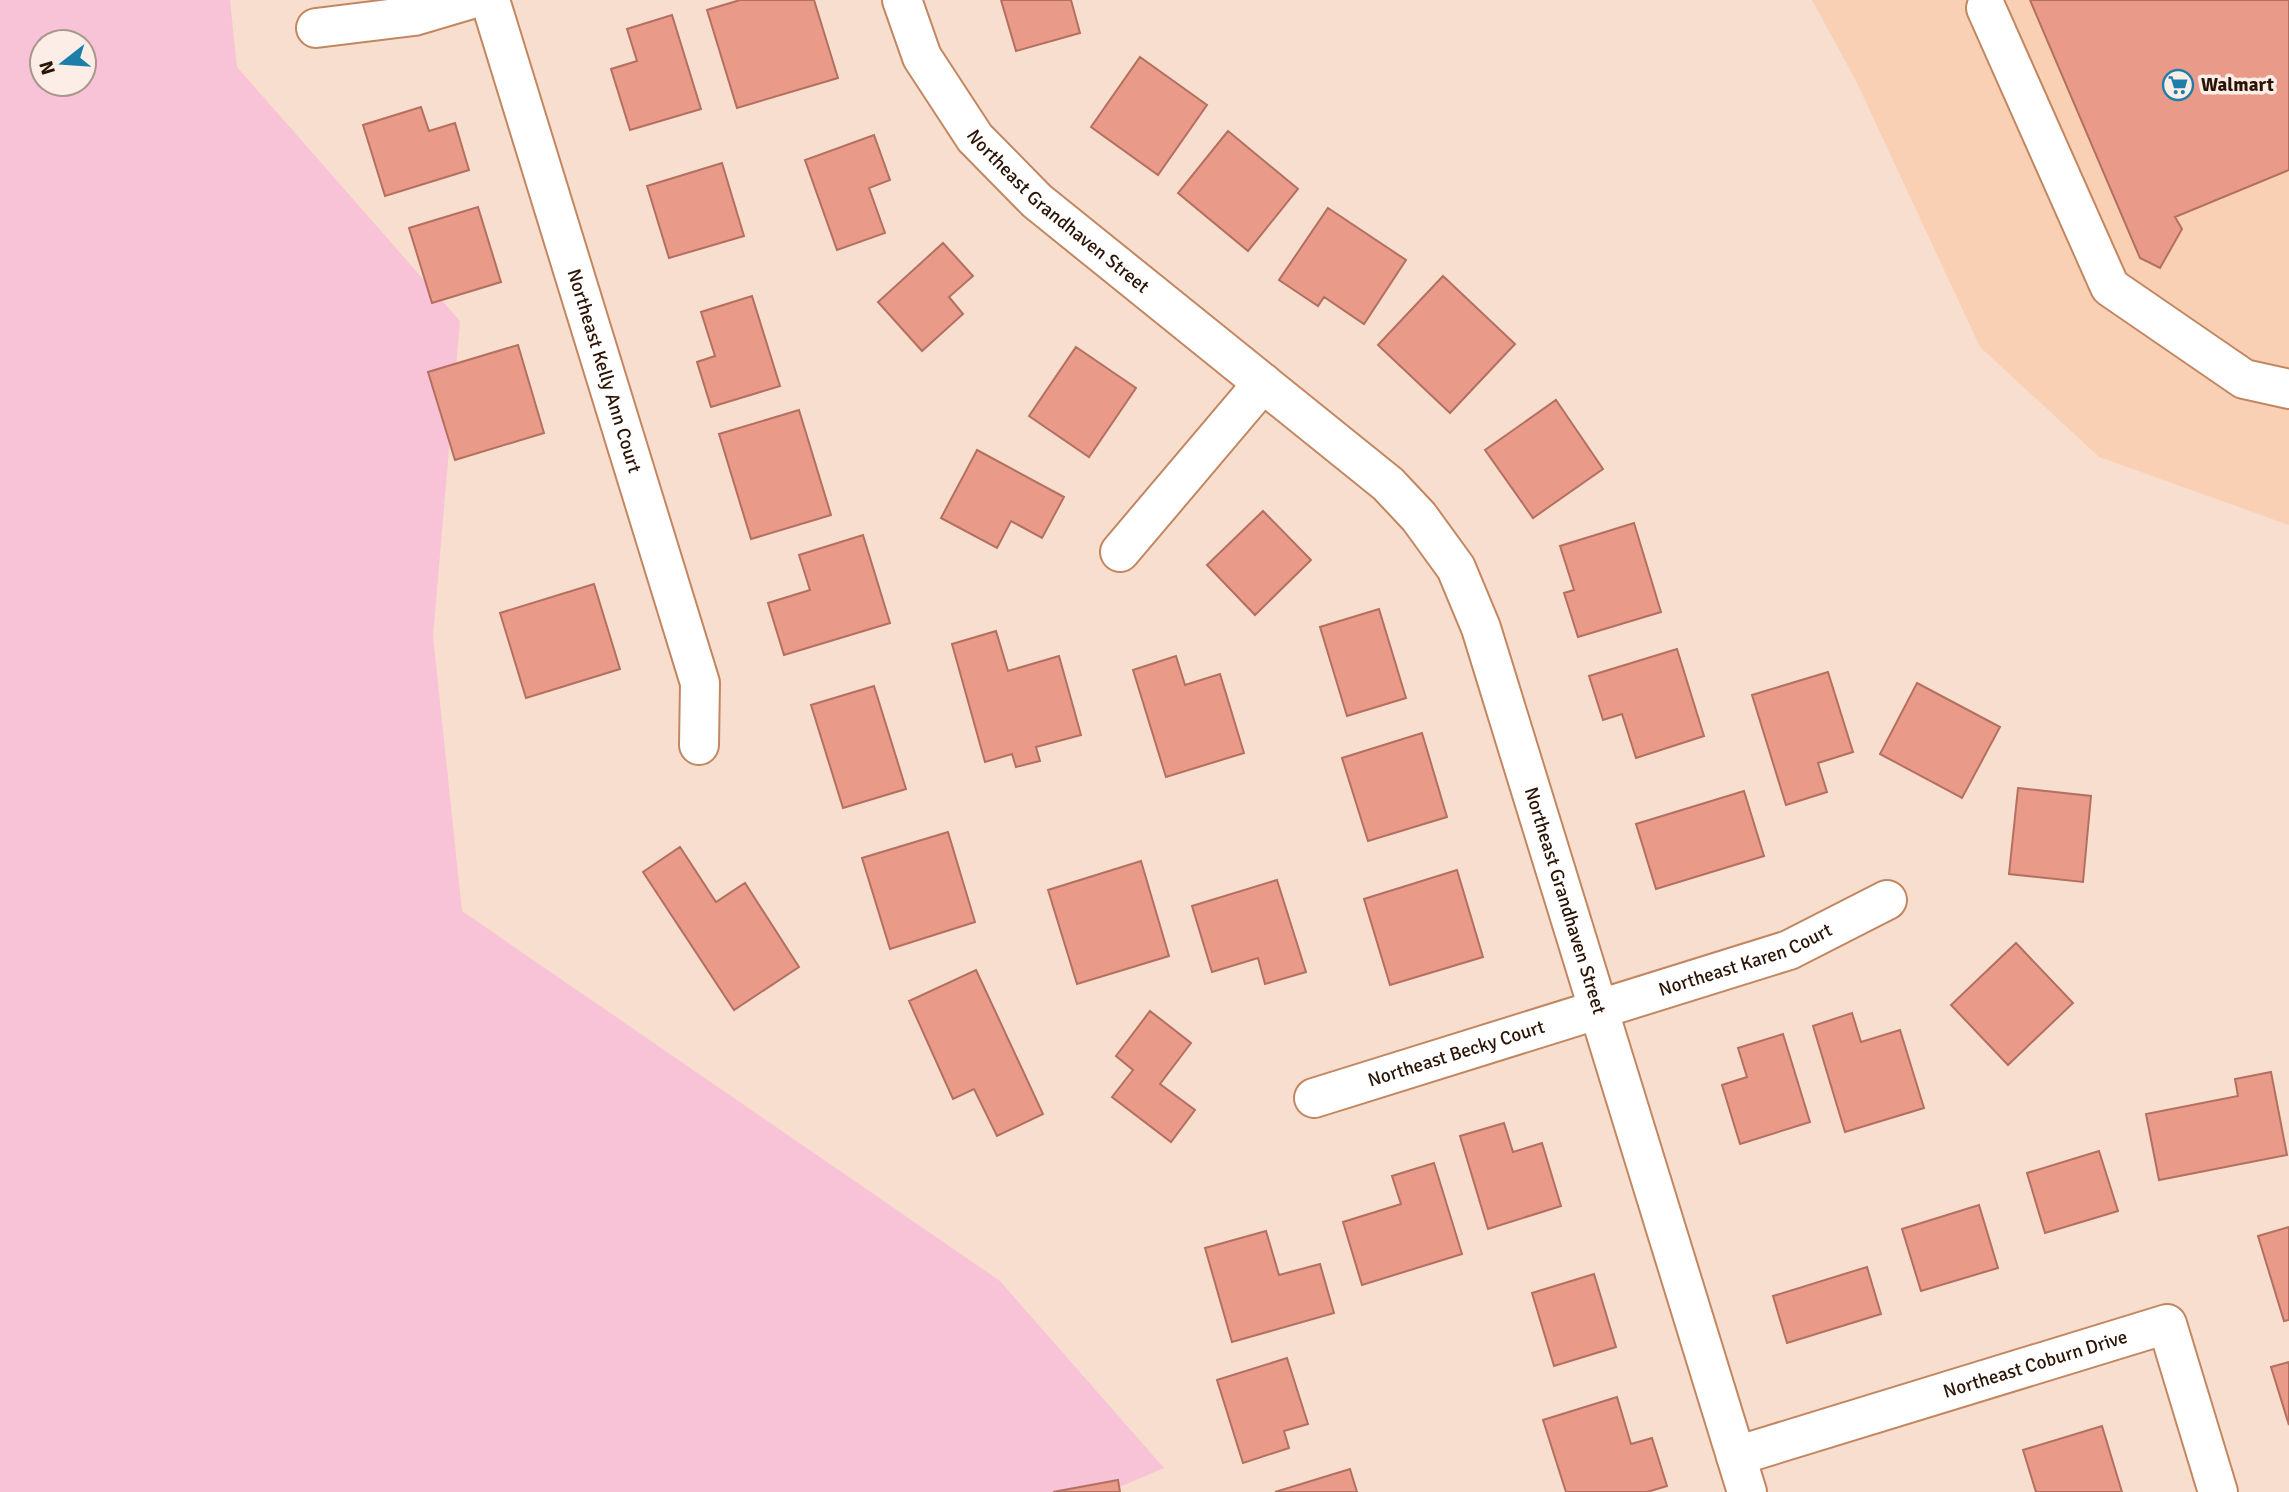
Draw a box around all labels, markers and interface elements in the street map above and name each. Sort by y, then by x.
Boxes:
north arrow [28,28,98,98]
text: N [34,58,61,78]
supermarket icon: Walmart [2161,68,2195,102]
place label: Walmart [2201,73,2274,97]
street label: Northeast Grandhaven Street [961,125,1154,299]
street label: Northeast Kelly Ann Court [561,266,647,476]
street label: Northeast Grandhaven Street [1519,784,1611,1017]
street label: Northeast Karen Court [1656,918,1837,1002]
street label: Northeast Becky Court [1365,1015,1548,1092]
street label: Northeast Coburn Drive [1940,1325,2130,1404]

